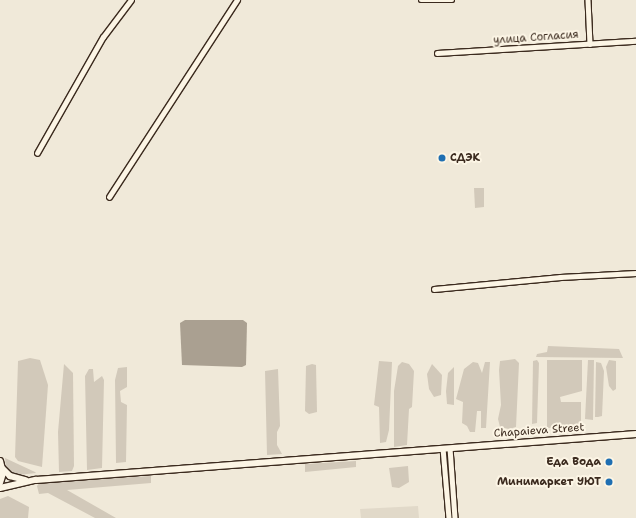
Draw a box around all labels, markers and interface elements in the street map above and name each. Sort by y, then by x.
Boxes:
street label: улица Согласия [493,28,579,48]
place label: СДЭК [450,151,480,165]
marker: СДЭК [437,153,447,163]
street label: Chapaieva Street [493,421,585,441]
place label: Еда Вода [546,455,601,469]
marker: Еда Вода [604,457,614,467]
place label: Минимаркет УЮТ [497,475,601,489]
marker: Минимаркет УЮТ [604,477,614,487]

